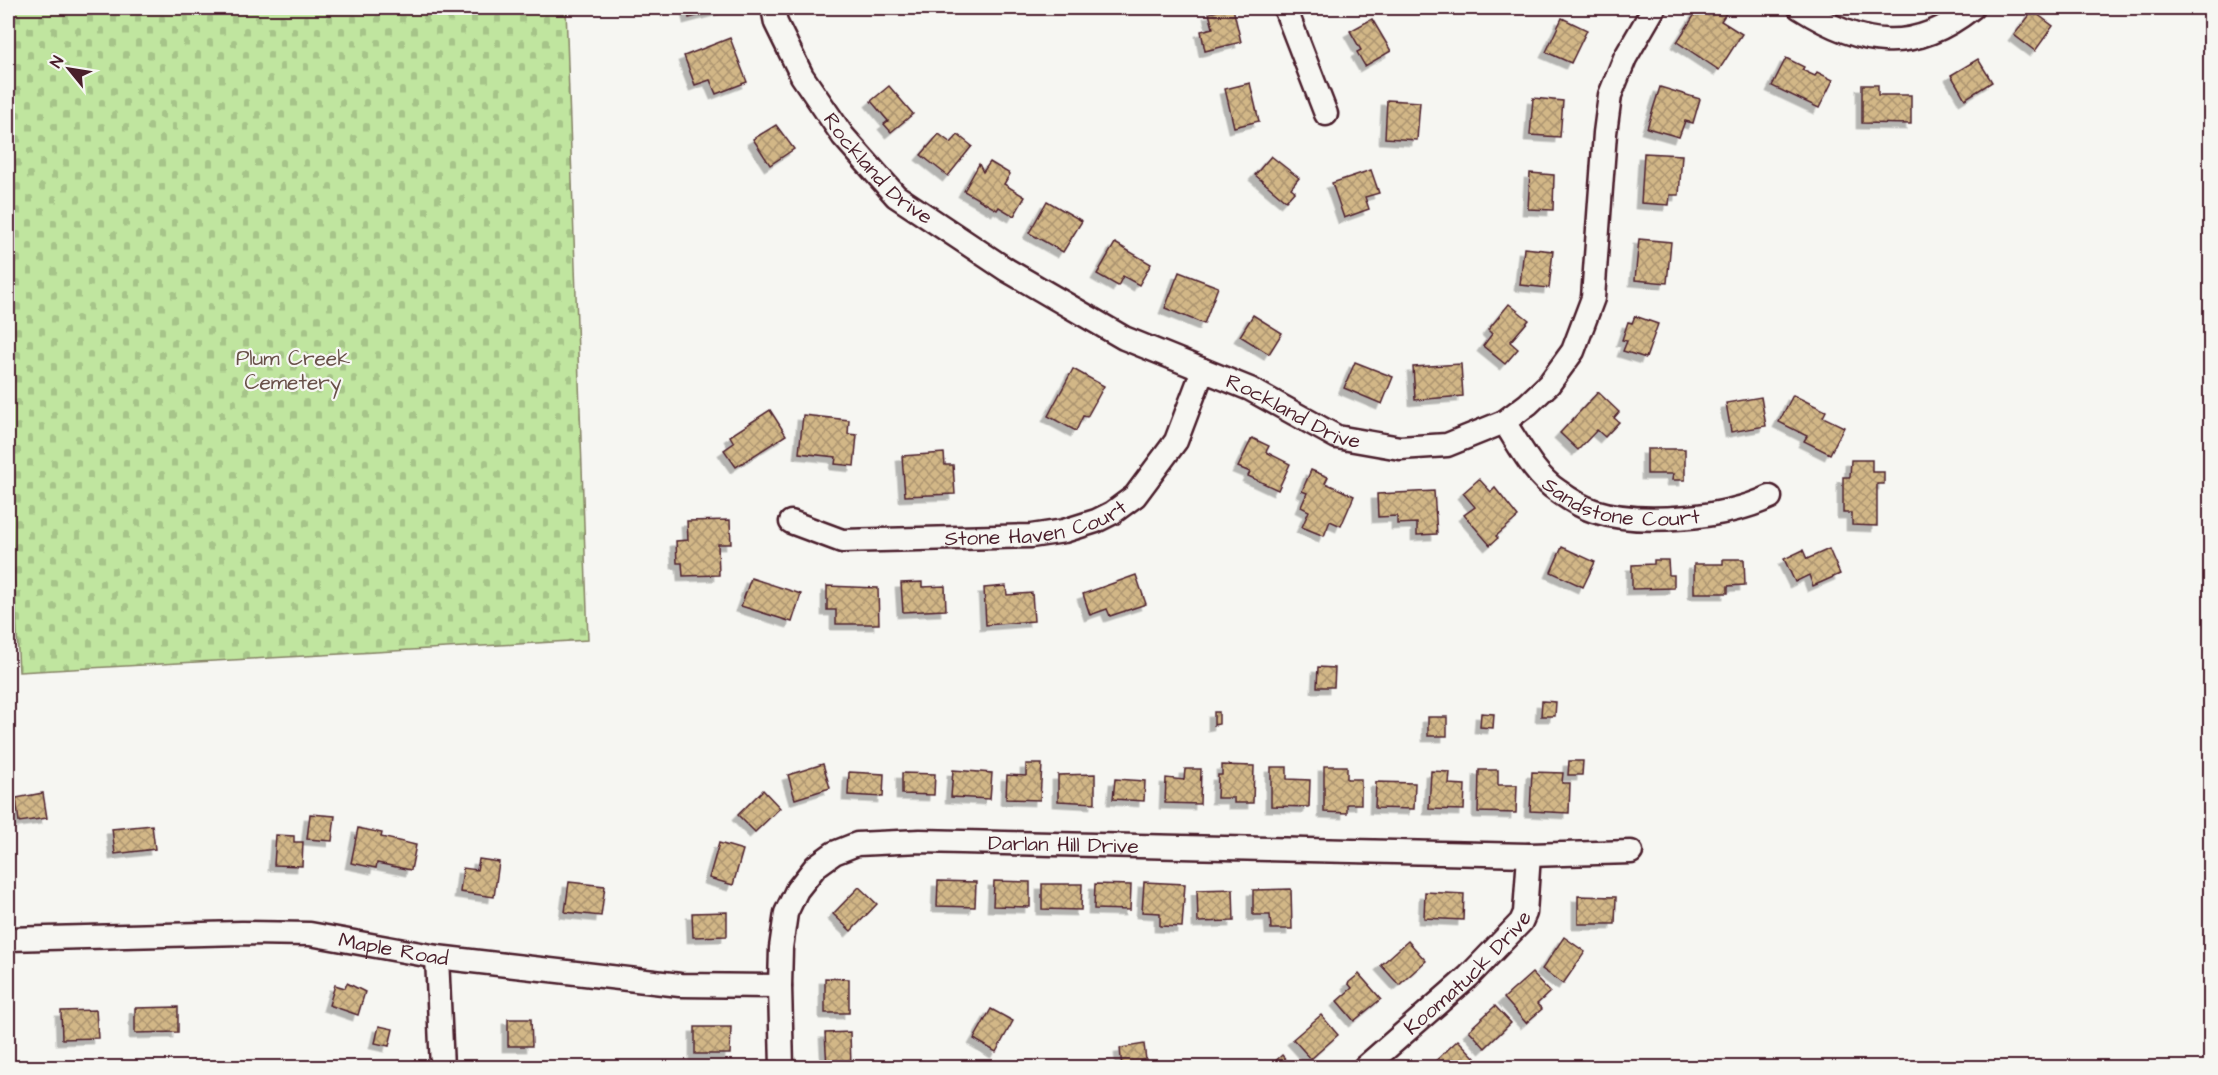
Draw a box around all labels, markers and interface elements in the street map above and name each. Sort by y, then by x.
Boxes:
north arrow [39,39,99,99]
text: N [45,52,69,72]
street label: Rockland Drive [817,107,939,231]
park label: Plum Creek Cemetery [236,344,350,399]
street label: Rockland Drive [1222,366,1363,455]
street label: Sandstone Court [1536,470,1702,533]
street label: Stone Haven Court [944,492,1133,553]
street label: Darlan Hill Drive [988,828,1139,861]
street label: Koomatuck Drive [1397,907,1538,1041]
street label: Maple Road [336,925,450,973]

